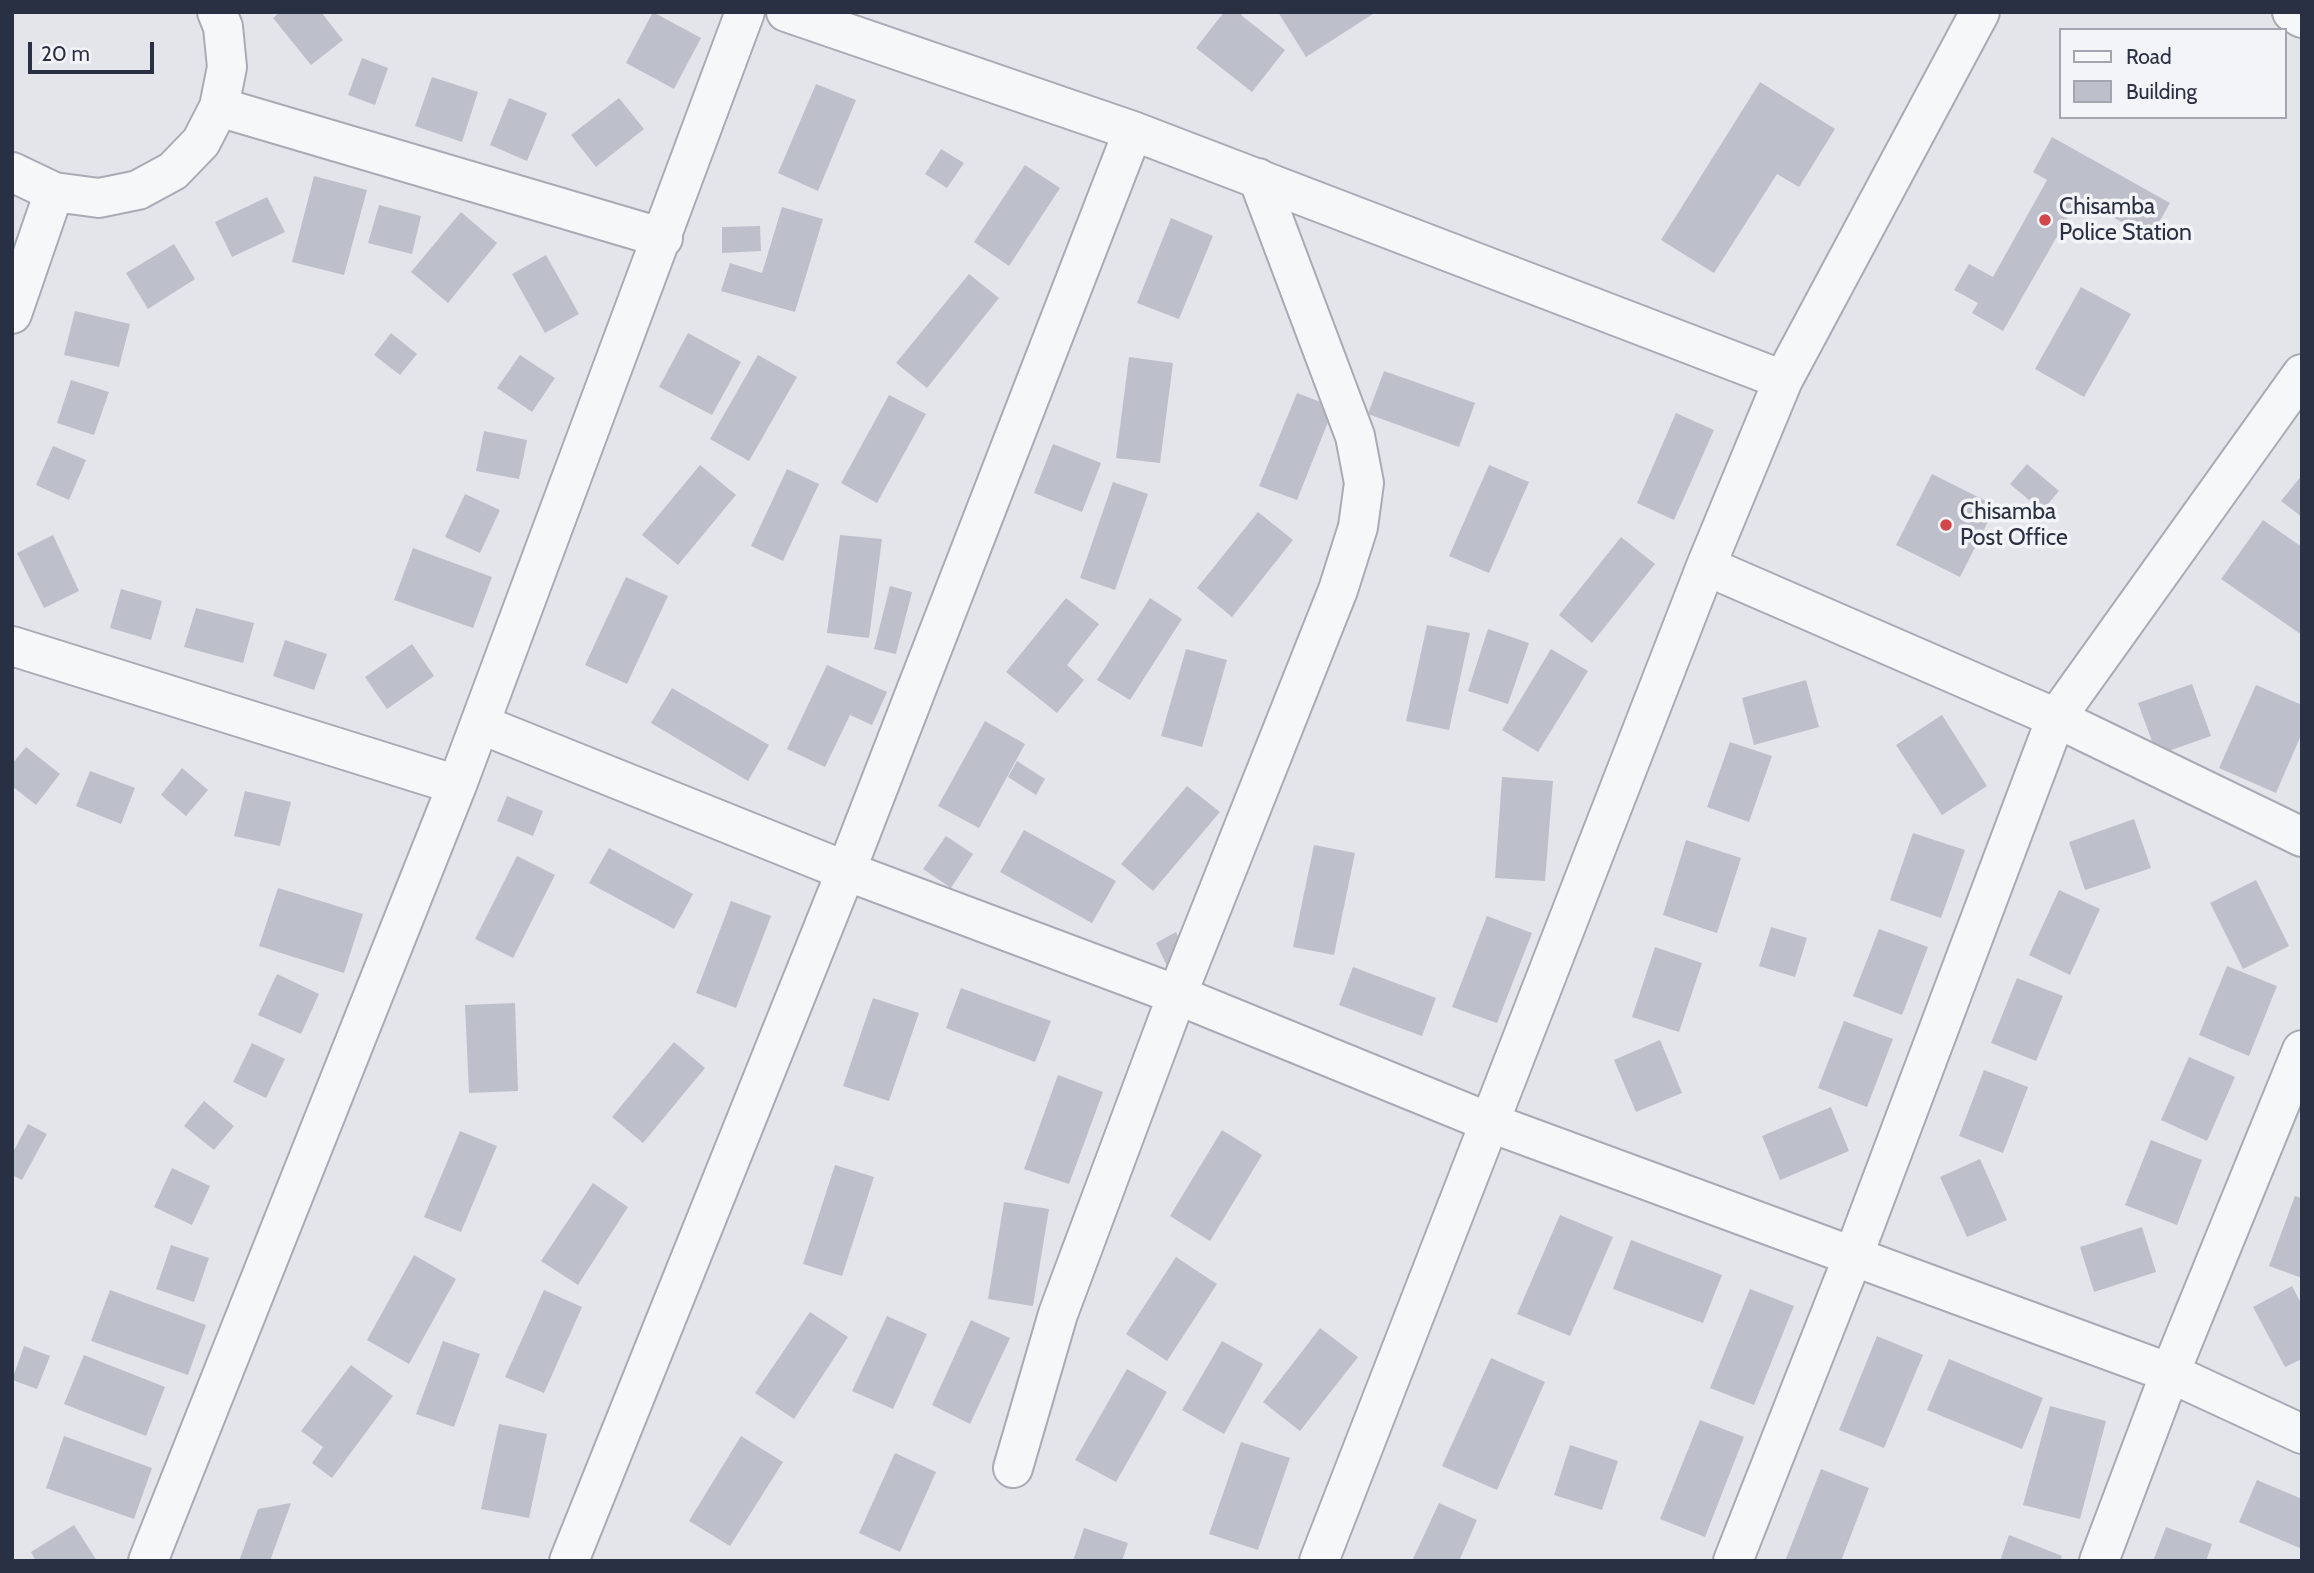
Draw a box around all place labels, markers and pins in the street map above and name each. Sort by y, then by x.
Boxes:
place label: Chisamba Police Station [2059,193,2192,247]
marker: Chisamba Police Station [2037,212,2053,228]
place label: Chisamba Post Office [1960,498,2068,552]
marker: Chisamba Post Office [1938,517,1954,533]

